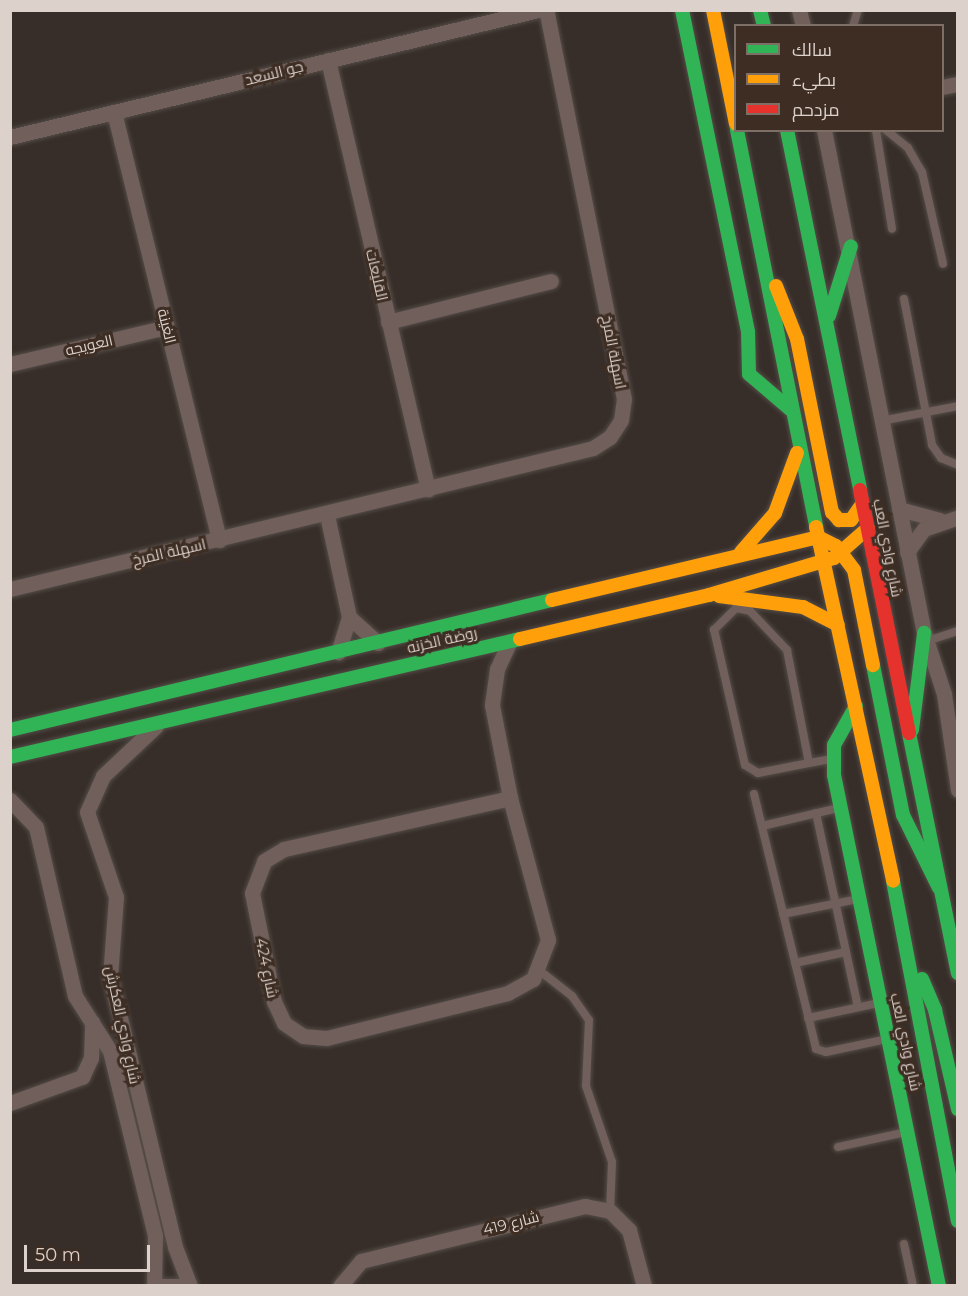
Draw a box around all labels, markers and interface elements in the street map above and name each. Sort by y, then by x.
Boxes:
legend [734,24,944,132]
text: سالك [792,39,832,61]
street label: جو السعد [243,57,305,89]
text: بطيء [792,69,836,91]
text: مزدحم [792,99,840,121]
street label: القليعات [362,247,392,303]
street label: الغينة [154,307,180,345]
street label: اسهلة المرخ [598,313,630,391]
street label: العويجه [64,331,114,359]
street label: شارع وادي العب [870,497,906,599]
street label: اسهلة المرخ [130,535,208,569]
street label: روضة الخزنه [405,623,479,657]
street label: شارع 424 [252,936,282,1000]
street label: شارع وادي العكرش [102,964,144,1086]
street label: شارع وادي العب [887,991,925,1093]
street label: شارع 419 [481,1207,541,1239]
scale bar [27,1233,153,1271]
text: 50 m [35,1244,81,1266]

